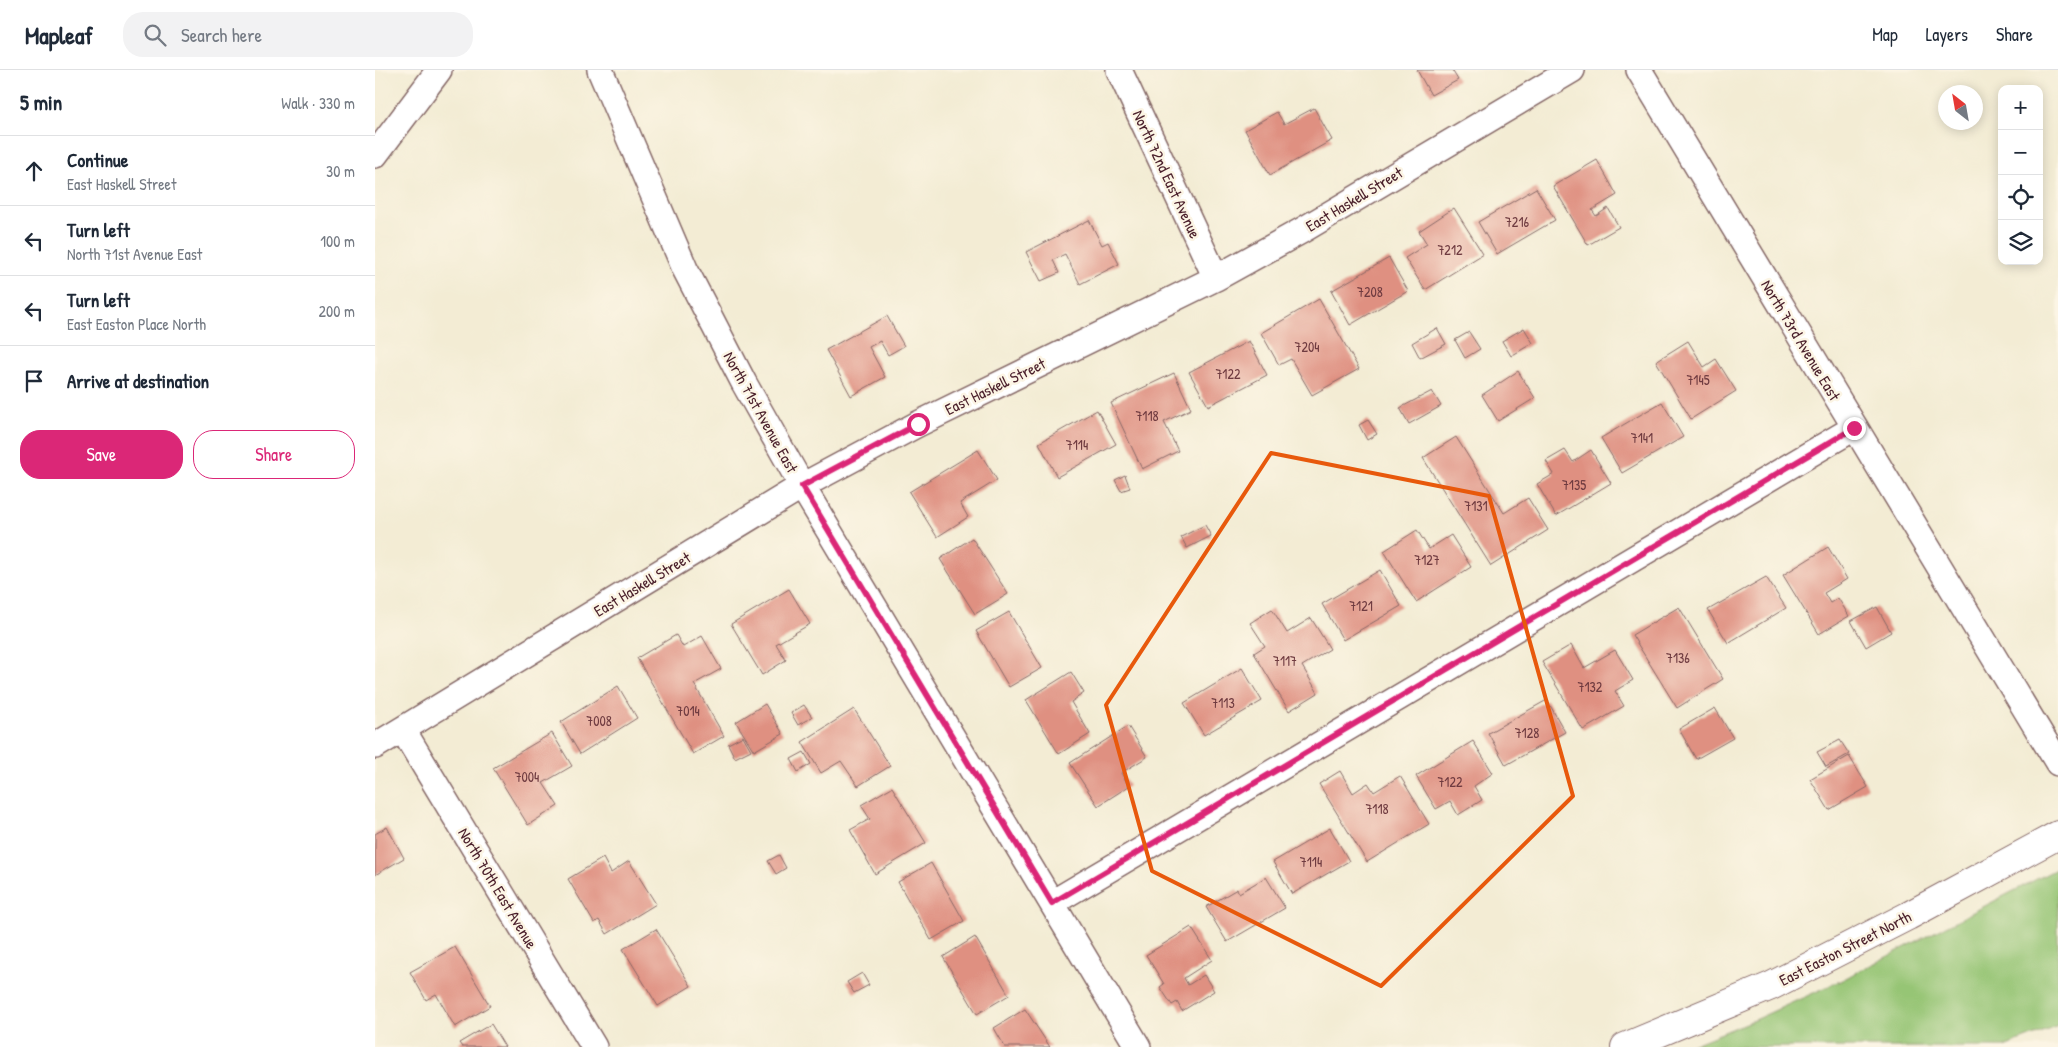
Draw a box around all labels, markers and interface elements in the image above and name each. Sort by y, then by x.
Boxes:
search box [123,12,473,57]
text: Mapleaf [25,19,93,51]
icon: search [141,21,169,49]
text: Search here [181,22,262,48]
text: Map [1872,22,1898,47]
text: Layers [1926,22,1968,47]
text: Share [1996,22,2033,47]
north arrow [1938,85,1983,130]
map controls [1998,85,2043,265]
button: + [1998,85,2043,130]
text: 5 min [20,88,62,117]
text: Walk · 330 m [281,92,355,114]
street label: North 72nd East Avenue [1128,106,1207,242]
button: − [1998,130,2043,175]
text: Continue [67,147,128,173]
icon: ahead [20,157,48,185]
text: 30 m [326,160,355,182]
street label: East Haskell Street [1301,161,1407,237]
text: East Haskell Street [67,173,176,195]
button: locate [1998,175,2043,220]
house number: 7216 [1505,212,1529,231]
text: Turn left [67,217,130,243]
button: layers [1998,220,2043,265]
icon: left [20,227,48,255]
text: 100 m [320,230,355,252]
house number: 7212 [1437,240,1463,259]
text: North 71st Avenue East [67,243,202,265]
street label: North 73rd Avenue East [1756,275,1846,405]
house number: 7208 [1357,282,1383,301]
text: Turn left [67,287,130,313]
icon: left [20,297,48,325]
text: 200 m [319,300,355,322]
text: East Easton Place North [67,313,206,335]
house number: 7204 [1294,337,1320,356]
street label: North 71st Avenue East [719,347,804,477]
street label: East Haskell Street [941,352,1049,420]
house number: 7122 [1215,364,1241,383]
icon: arrive [20,367,48,395]
text: Arrive at destination [67,368,209,394]
house number: 7145 [1686,370,1710,389]
house number: 7118 [1135,406,1159,425]
route start [907,413,930,436]
route end [1843,417,1866,440]
house number: 7141 [1631,428,1653,447]
button: Save [20,430,183,479]
button: Share [193,430,355,479]
house number: 7114 [1066,435,1088,454]
house number: 7135 [1562,475,1586,494]
house number: 7131 [1464,496,1488,515]
street label: East Haskell Street [589,546,695,622]
house number: 7127 [1414,550,1440,569]
house number: 7121 [1349,596,1373,615]
house number: 7136 [1666,648,1690,667]
house number: 7117 [1273,651,1297,670]
house number: 7132 [1578,677,1603,696]
house number: 7113 [1211,693,1235,712]
house number: 7014 [676,701,700,720]
house number: 7008 [586,711,612,730]
house number: 7128 [1515,723,1539,742]
house number: 7004 [515,767,539,786]
house number: 7122 [1437,772,1463,791]
house number: 7118 [1365,799,1389,818]
street label: North 70th East Avenue [453,823,543,953]
house number: 7114 [1300,852,1322,871]
street label: East Easton Street North [1775,905,1915,991]

